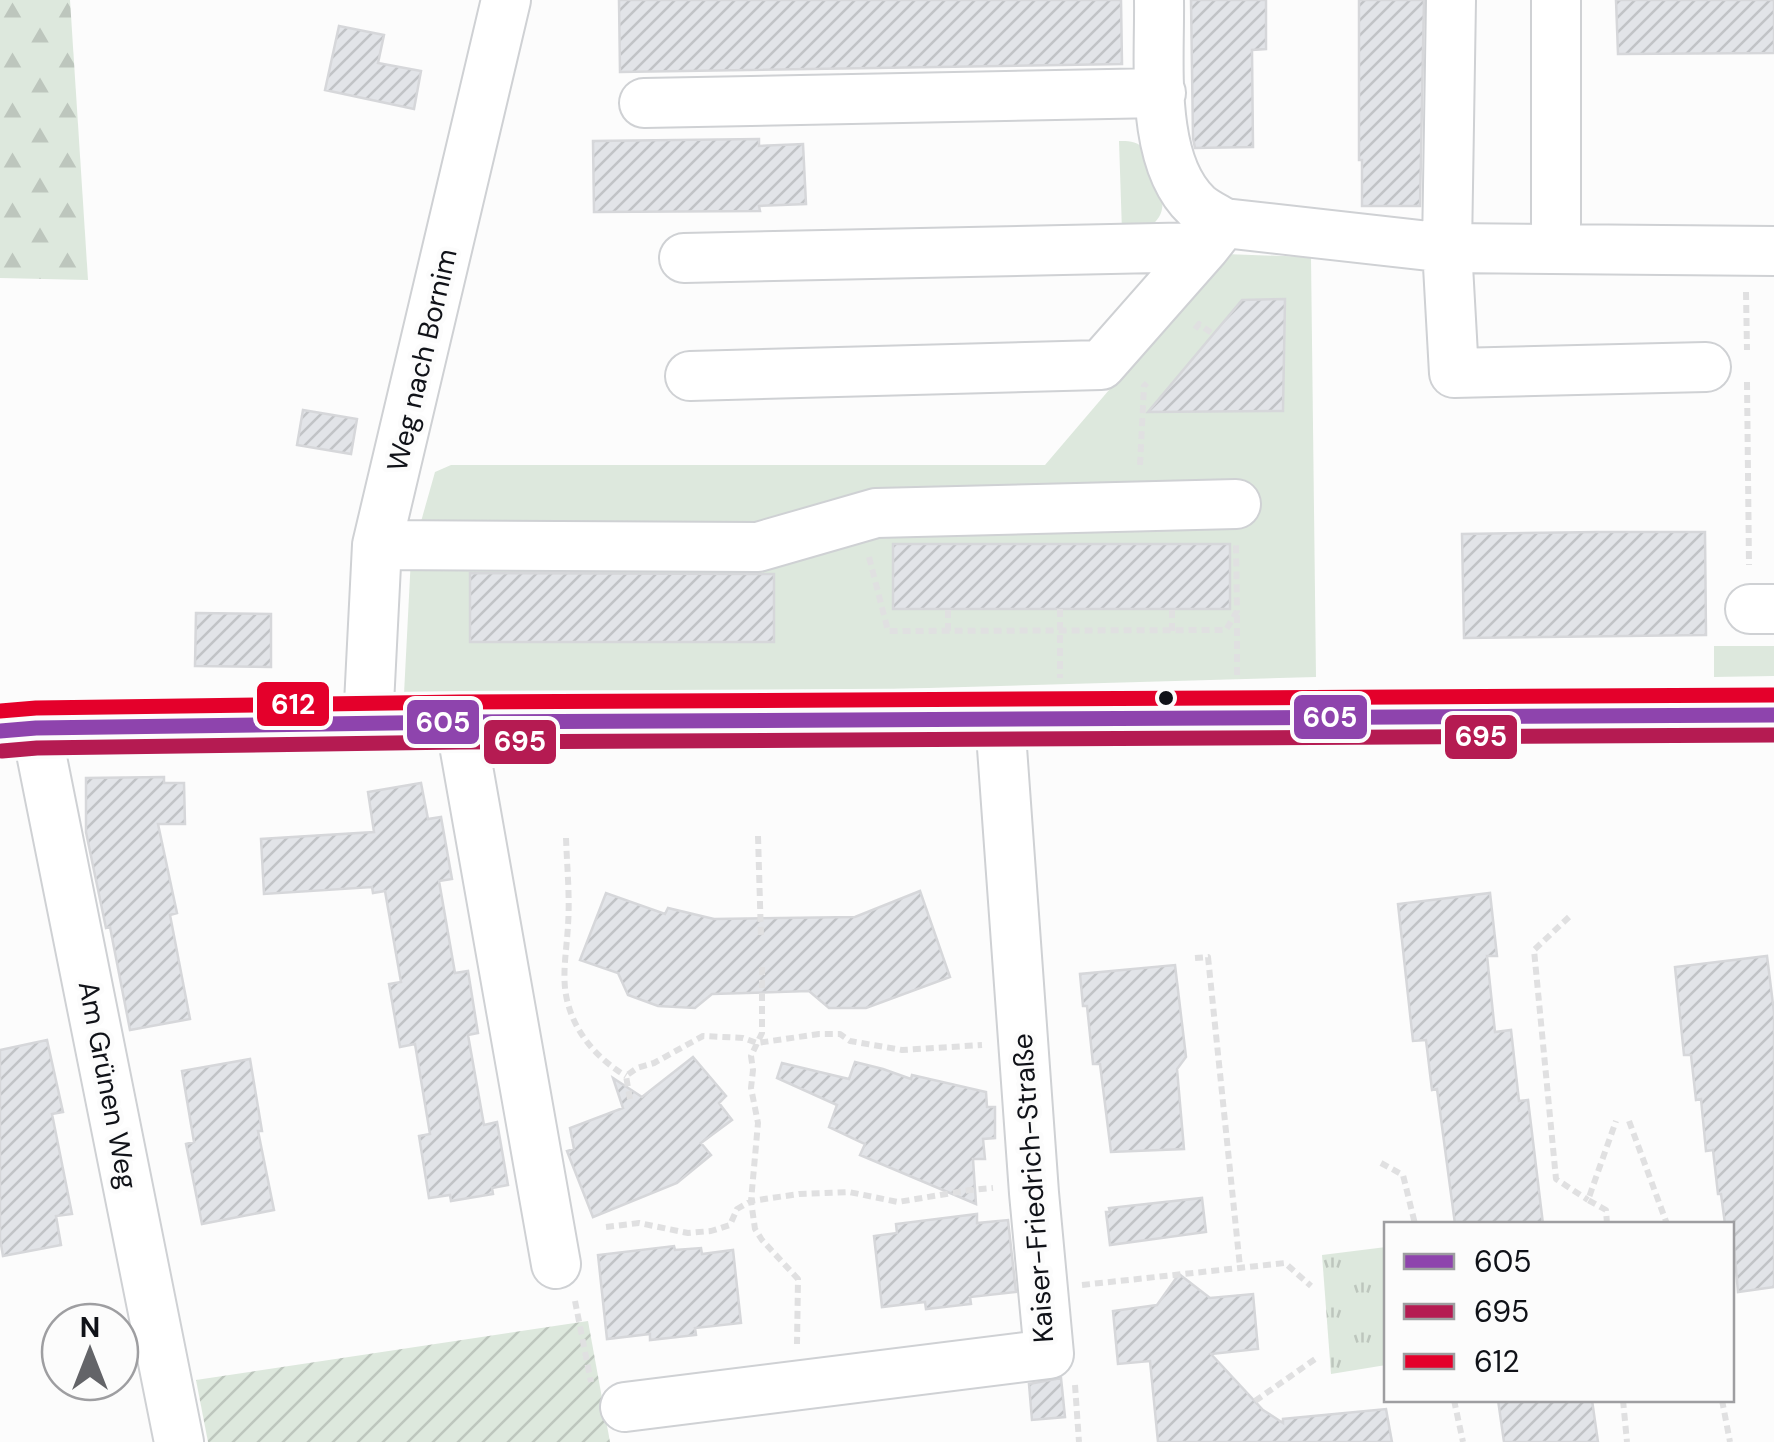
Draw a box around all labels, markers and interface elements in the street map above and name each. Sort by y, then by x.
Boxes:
street label: Weg nach Bornim [378,245,466,475]
line badge: 612 [255,680,331,728]
text: 612 [271,686,315,723]
unlabelled marker [1156,688,1176,708]
line badge: 605 [1292,693,1369,741]
line badge: 605 [405,698,481,746]
text: 605 [1303,699,1357,736]
text: 605 [416,704,470,741]
line badge: 695 [1443,713,1519,761]
line badge: 695 [482,718,558,766]
text: 695 [1455,718,1507,755]
text: 695 [494,723,546,760]
street label: Am Grünen Weg [70,978,146,1192]
street label: Kaiser-Friedrich-Straße [1004,1032,1062,1344]
legend [1384,1222,1734,1402]
text: 605 [1474,1242,1532,1281]
text: 695 [1474,1292,1529,1331]
north arrow [40,1302,140,1402]
text: N [80,1309,100,1346]
text: 612 [1474,1342,1519,1381]

